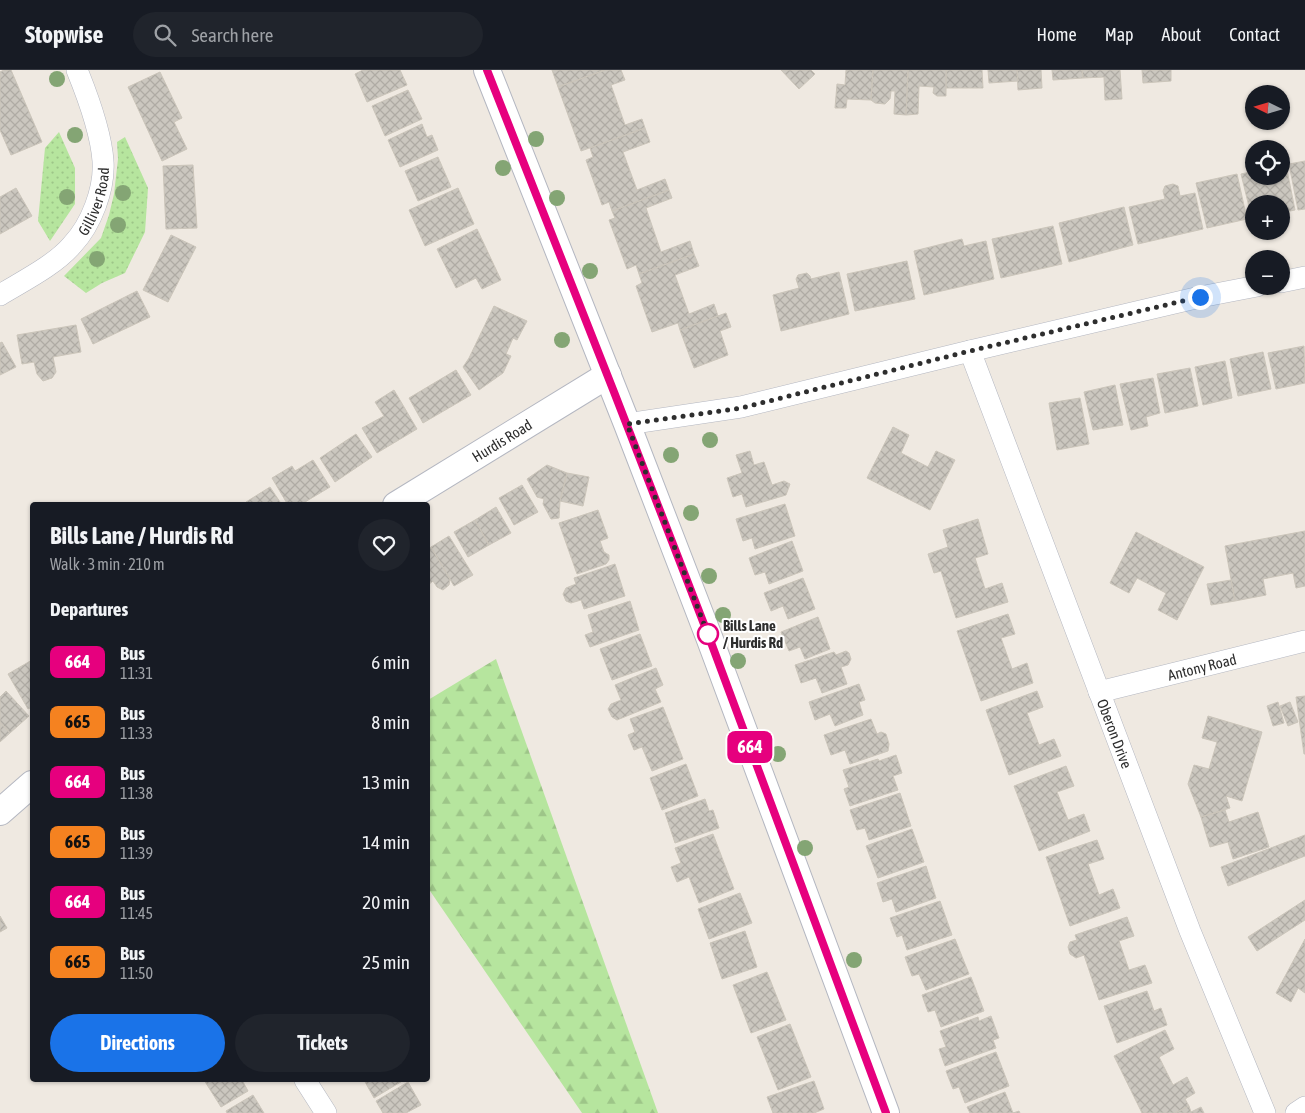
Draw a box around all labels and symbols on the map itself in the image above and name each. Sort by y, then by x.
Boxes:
north arrow [1245,85,1290,130]
street label: Gilliver Road [74,167,112,238]
your location [1188,285,1213,310]
street label: Hurdis Road [469,415,535,465]
place label: Bills Lane / Hurdis Rd [723,617,783,651]
marker: Bills Lane / Hurdis Rd [697,623,719,645]
street label: Antony Road [1166,650,1238,683]
street label: Oberon Drive [1094,696,1136,771]
line badge: 664 [721,731,779,763]

